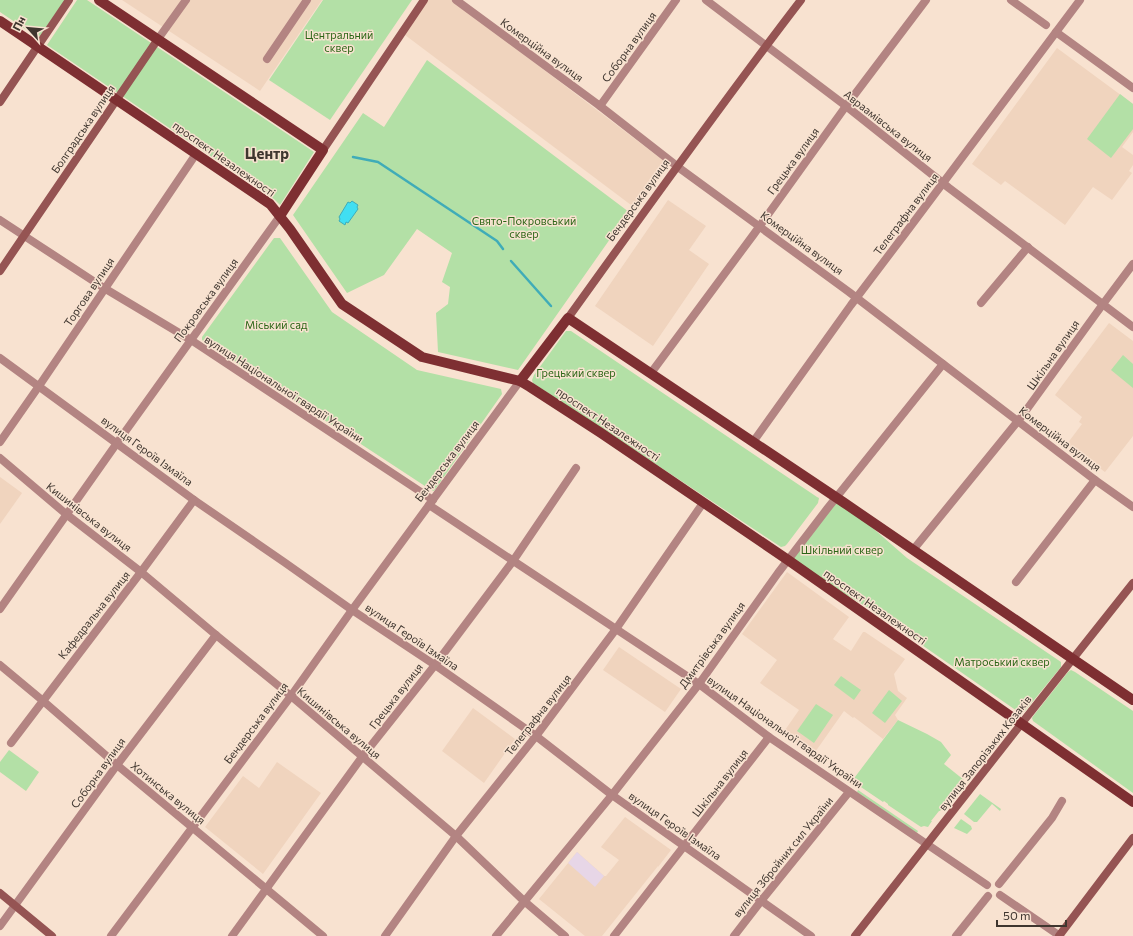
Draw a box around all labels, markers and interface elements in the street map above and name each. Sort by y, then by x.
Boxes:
north arrow [8,8,48,48]
street label: Соборна вулиця [599,9,658,84]
text: Пн [10,14,28,33]
street label: Комерційна вулиця [498,15,586,84]
park label: Центральний сквер [305,28,373,54]
street label: Болградська вулиця [48,82,117,175]
street label: Авраамівська вулиця [842,87,935,164]
street label: проспект Незалежності [171,118,278,199]
street label: Грецька вулиця [764,125,821,197]
district label: Центр [245,144,289,162]
street label: Бендерська вулиця [603,156,672,243]
street label: Телеграфна вулиця [870,170,941,257]
street label: Комерційна вулиця [758,208,846,277]
park label: Свято-Покровський сквер [472,214,576,240]
street label: Торгова вулиця [61,255,116,329]
street label: Покровська вулиця [171,255,240,344]
street label: Шкільна вулиця [1024,317,1082,392]
park label: Міський сад [245,318,308,331]
street label: вулиця Національної гвардії України [202,332,366,445]
park label: Грецький сквер [536,366,616,379]
street label: проспект Незалежності [554,384,663,463]
street label: Комерційна вулиця [1017,404,1104,474]
street label: вулиця Героїв Ізмаїла [99,413,196,488]
street label: Бендерська вулиця [412,417,481,504]
street label: Кишинівська вулиця [44,479,135,554]
park label: Шкільний сквер [801,543,883,556]
street label: проспект Незалежності [822,566,929,647]
street label: Кафедральна вулиця [55,568,132,661]
street label: Дмитрівська вулиця [676,599,747,691]
street label: вулиця Героїв Ізмаїла [363,600,461,673]
park label: Матроський сквер [954,655,1050,668]
street label: Грецька вулиця [366,660,425,731]
street label: Телеграфна вулиця [502,671,573,758]
street label: вулиця Національної гвардії України [705,673,866,790]
street label: Бендерська вулиця [221,679,290,766]
street label: Кишинівська вулиця [295,684,384,761]
street label: вулиця Запорізьких Козаків [936,692,1034,813]
street label: Соборна вулиця [68,735,127,810]
street label: Шкільна вулиця [689,746,750,819]
street label: Хотинська вулиця [128,759,208,827]
street label: вулиця Героїв Ізмаїла [627,789,724,862]
street label: вулиця Збройних сил України [730,794,835,920]
scale bar [997,902,1066,928]
text: 50 m [1003,908,1031,922]

